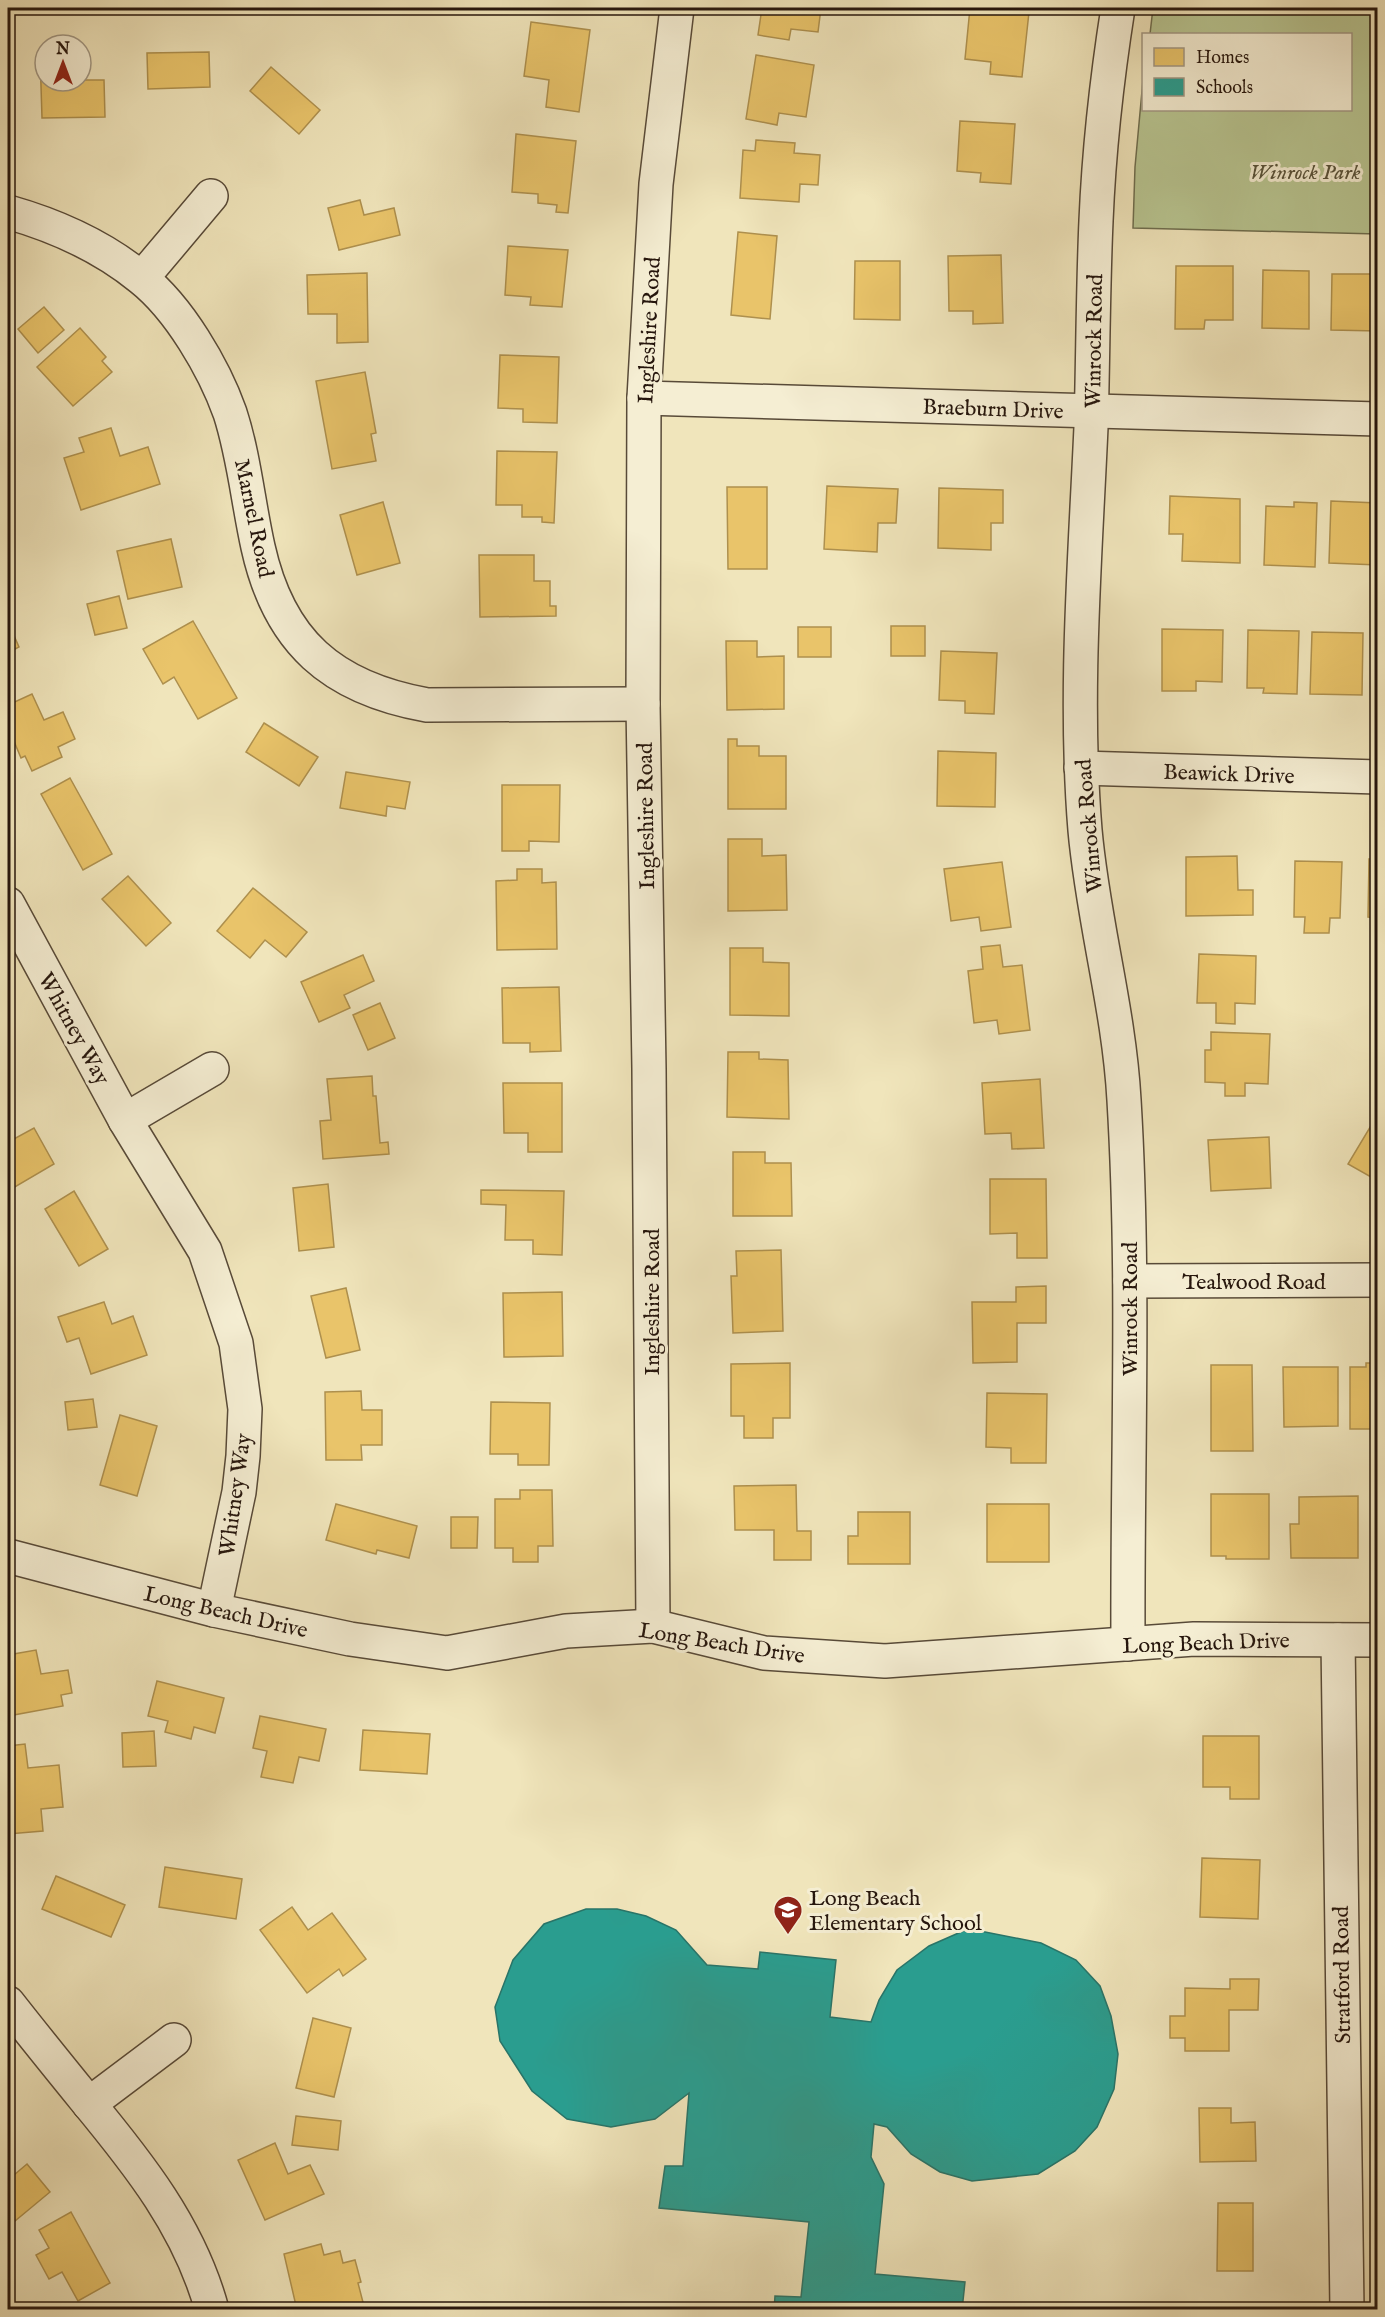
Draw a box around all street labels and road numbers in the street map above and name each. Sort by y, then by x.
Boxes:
street label: Ingleshire Road [632,256,668,404]
street label: Winrock Road [1080,273,1110,408]
street label: Braeburn Drive [922,394,1064,426]
street label: Marnel Road [227,456,279,581]
street label: Ingleshire Road [632,742,662,890]
street label: Winrock Road [1070,757,1110,894]
street label: Beawick Drive [1163,759,1295,791]
street label: Whitney Way [31,968,116,1090]
street label: Ingleshire Road [639,1228,667,1376]
street label: Winrock Road [1117,1242,1145,1376]
street label: Tealwood Road [1182,1269,1326,1297]
street label: Whitney Way [213,1432,259,1559]
street label: Long Beach Drive [141,1580,310,1645]
street label: Long Beach Drive [637,1617,807,1671]
street label: Long Beach Drive [1122,1627,1290,1661]
street label: Stratford Road [1328,1905,1358,2044]

